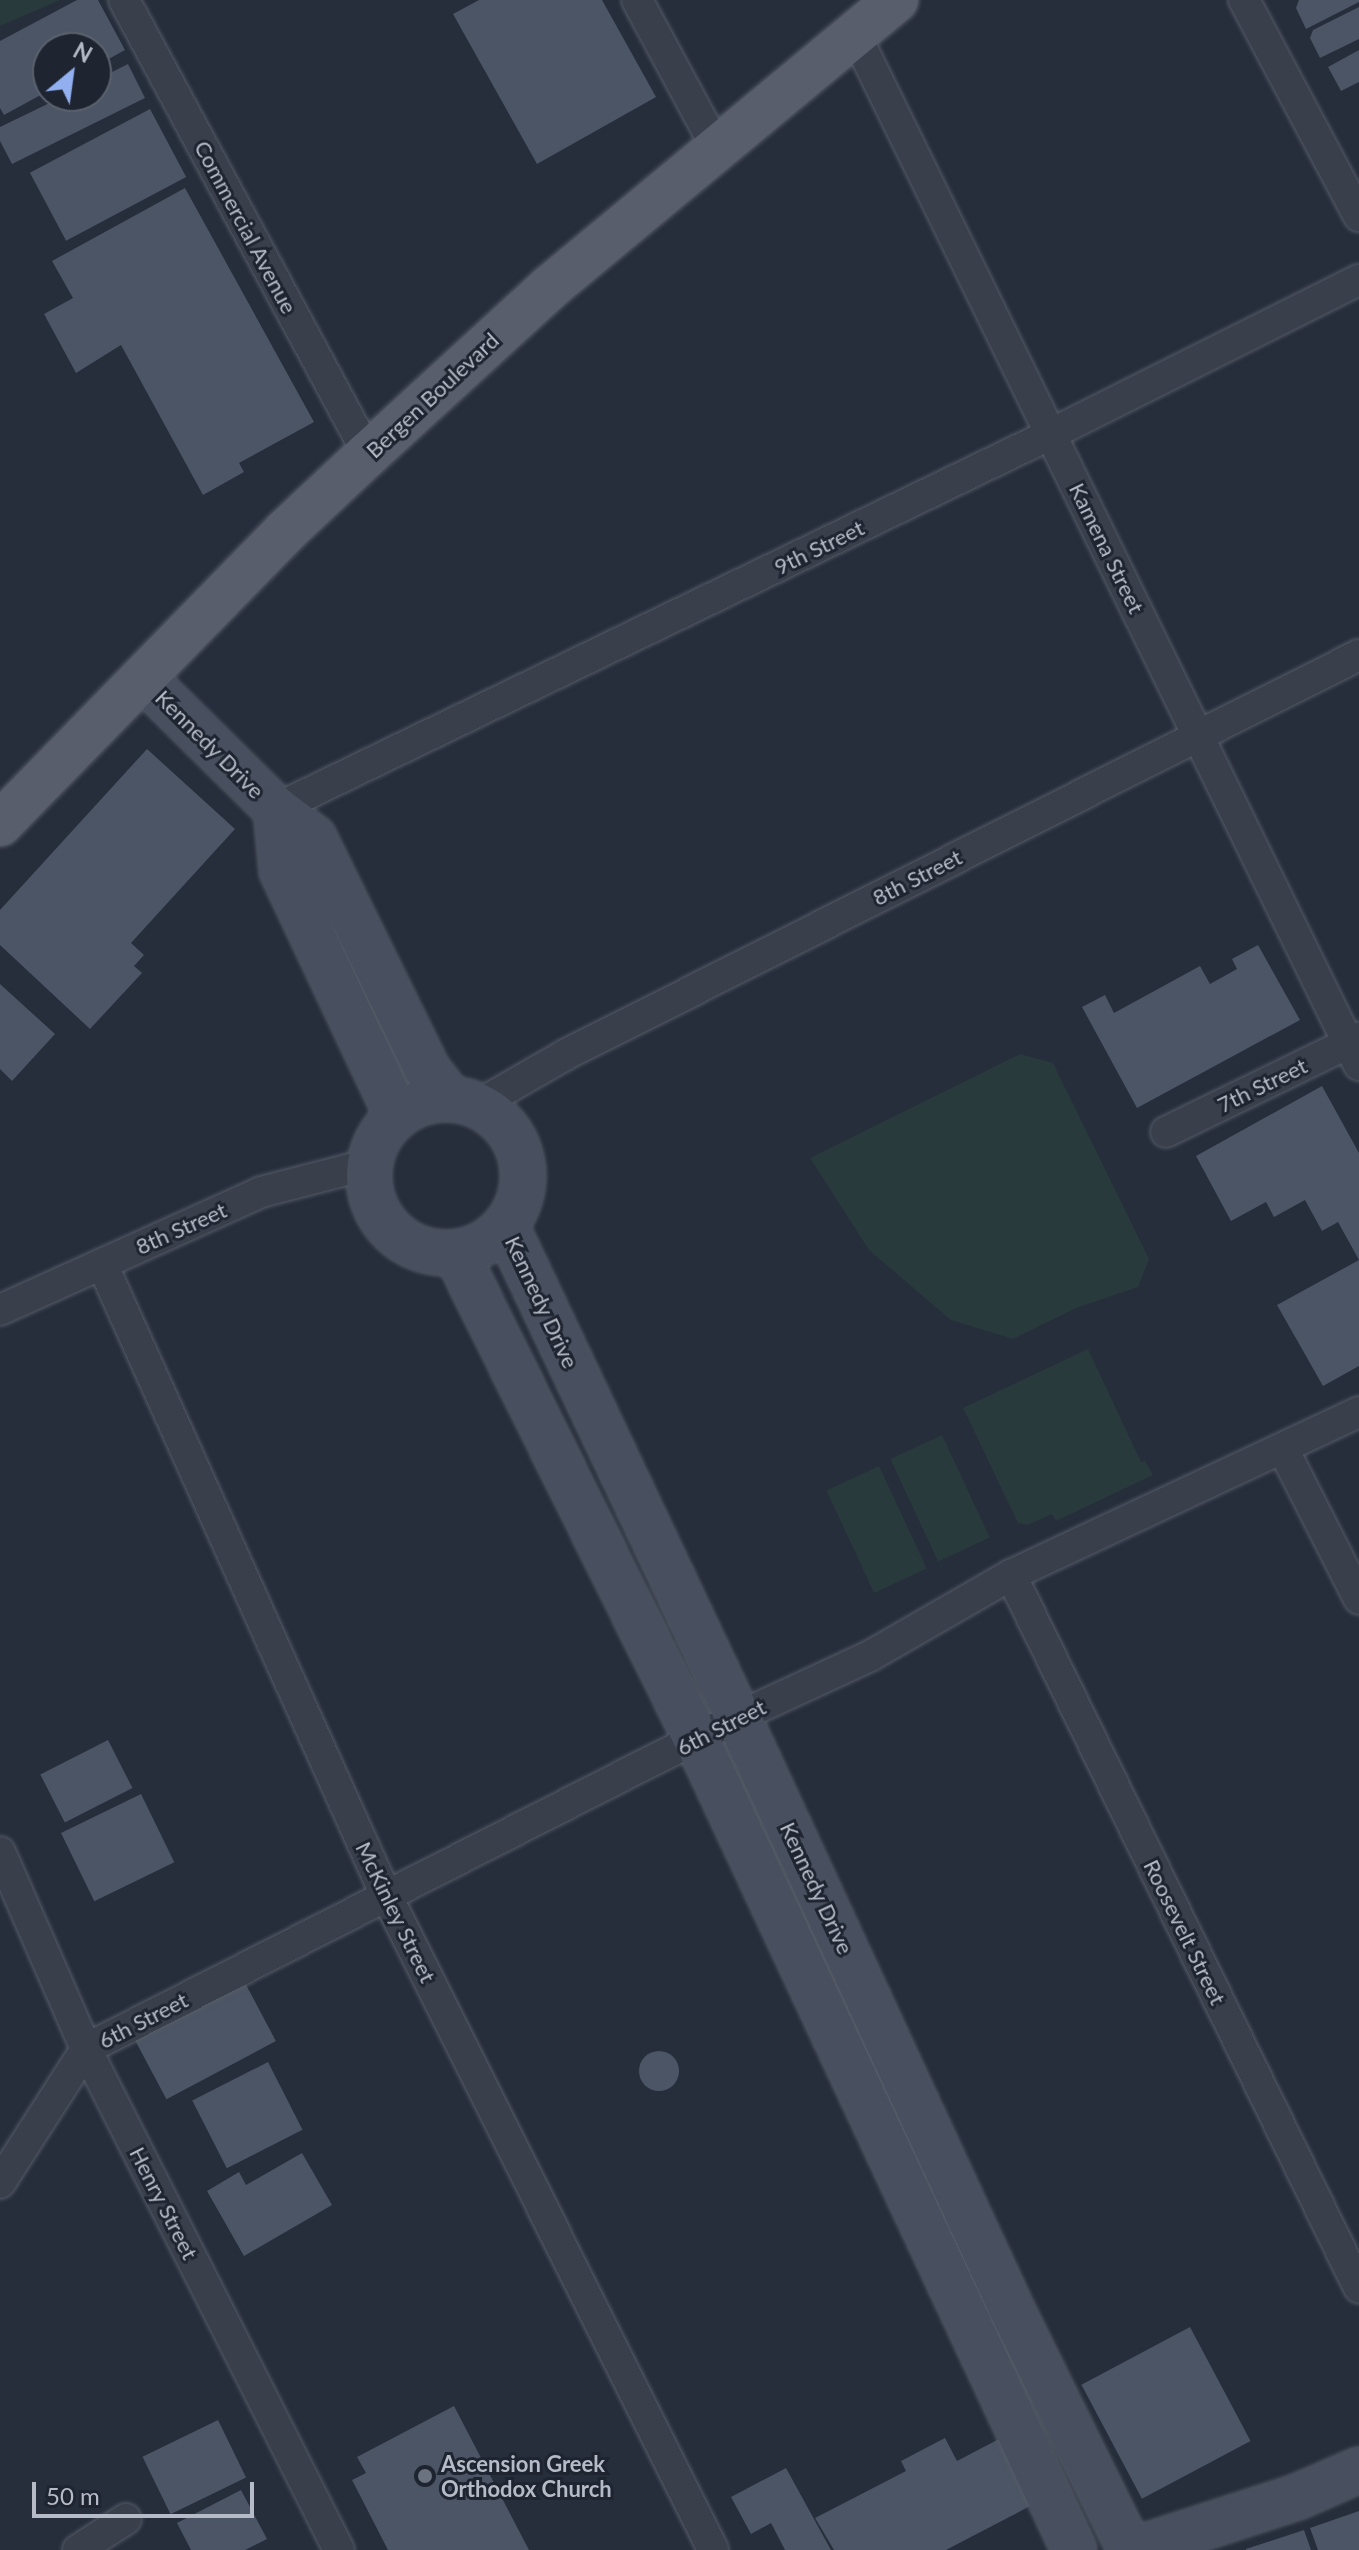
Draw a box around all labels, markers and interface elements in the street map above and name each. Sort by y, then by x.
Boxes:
north arrow [32,32,112,112]
text: N [69,36,97,68]
street label: Commercial Avenue [189,136,303,318]
street label: Bergen Boulevard [360,327,504,463]
street label: Kamena Street [1064,478,1150,618]
street label: 9th Street [770,514,868,580]
street label: Kennedy Drive [150,684,270,804]
street label: 8th Street [868,843,966,911]
street label: 7th Street [1213,1052,1311,1118]
street label: 8th Street [132,1196,230,1260]
street label: Kennedy Drive [500,1232,584,1372]
street label: 6th Street [672,1693,770,1761]
street label: Kennedy Drive [775,1818,859,1958]
street label: McKinley Street [350,1837,442,1987]
street label: Roosevelt Street [1138,1855,1232,2009]
street label: 6th Street [94,1986,192,2054]
street label: Henry Street [124,2142,204,2264]
place label: Ascension Greek Orthodox Church [441,2450,612,2502]
scale bar [36,2466,258,2516]
marker: Ascension Greek Orthodox Church [416,2467,434,2485]
text: 50 m [46,2481,100,2510]

